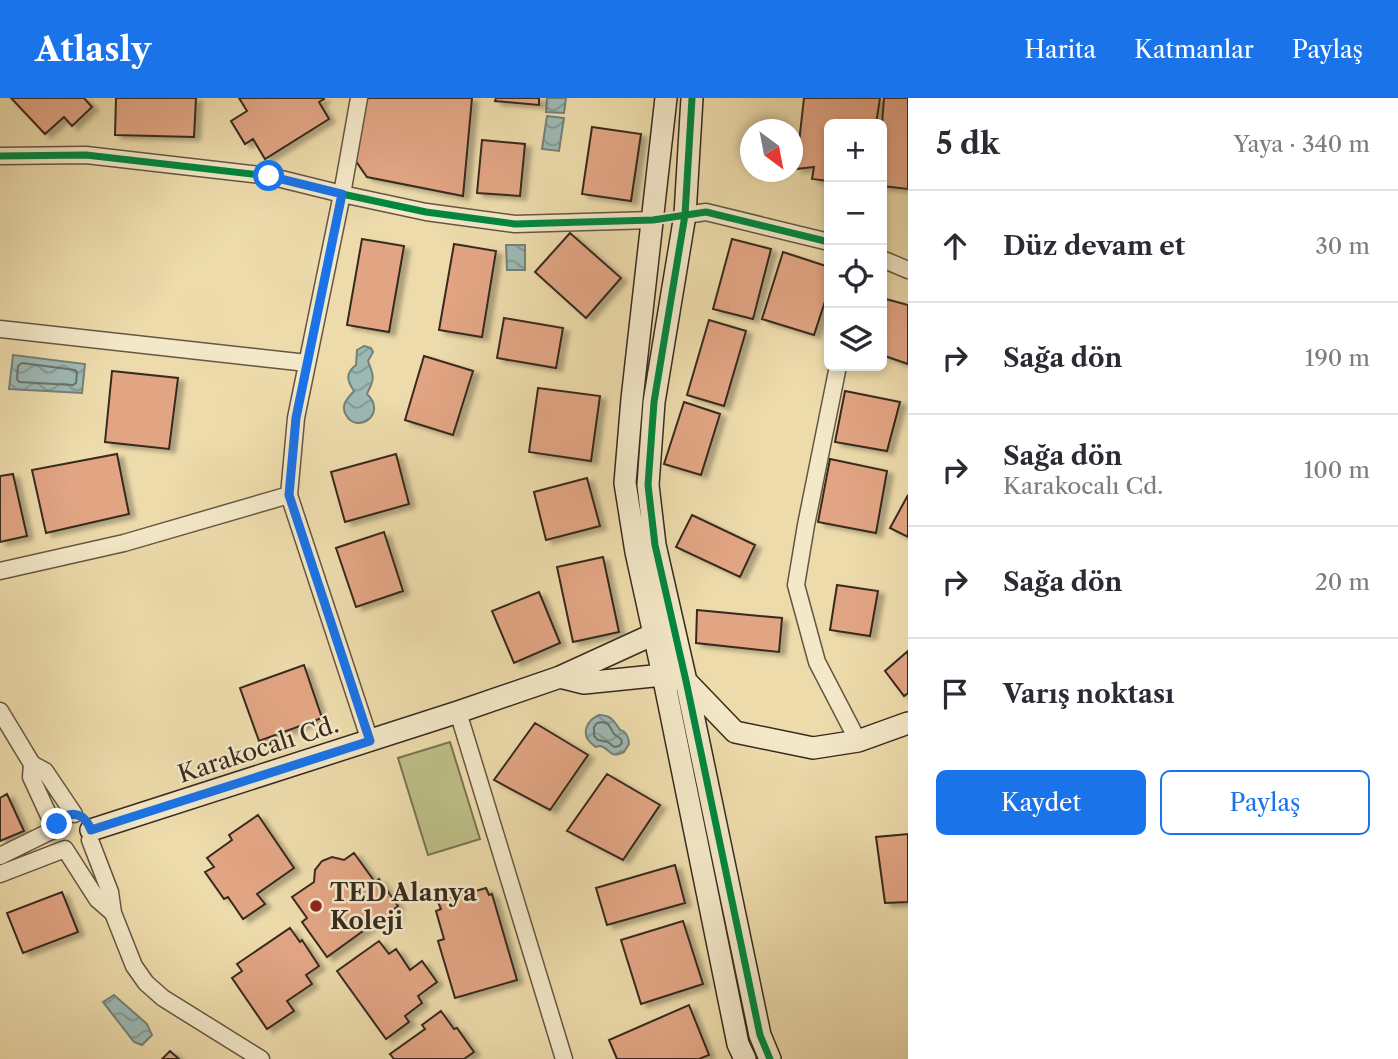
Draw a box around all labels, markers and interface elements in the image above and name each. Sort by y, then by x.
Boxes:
text: Atlasly [35,29,151,70]
text: Harita [1025,35,1096,64]
text: Katmanlar [1134,35,1254,64]
text: Paylaş [1292,35,1363,64]
north arrow [740,119,803,182]
map controls [824,119,887,371]
button: + [824,119,887,182]
text: 5 dk [936,125,1000,162]
text: Yaya · 340 m [1234,130,1370,158]
route start [253,160,284,191]
button: − [824,182,887,245]
icon: ahead [936,227,974,265]
text: Düz devam et [1003,230,1185,262]
text: 30 m [1315,232,1370,260]
button: locate [824,245,887,308]
button: layers [824,308,887,371]
icon: right [936,339,974,377]
text: Sağa dön [1003,342,1122,374]
text: 190 m [1305,344,1370,372]
text: Sağa dön [1003,440,1122,472]
icon: right [936,451,974,489]
text: 100 m [1304,456,1370,484]
text: Karakocalı Cd. [1003,472,1163,500]
icon: right [936,563,974,601]
text: Sağa dön [1003,566,1122,598]
text: 20 m [1315,568,1370,596]
icon: arrive [936,675,974,713]
text: Varış noktası [1003,678,1174,710]
street label: Karakocalı Cd. [174,709,342,789]
button: Kaydet [936,770,1146,835]
button: Paylaş [1160,770,1370,835]
route end [41,808,72,839]
place label: TED Alanya Koleji [330,878,478,935]
marker: TED Alanya Koleji [308,898,324,914]

